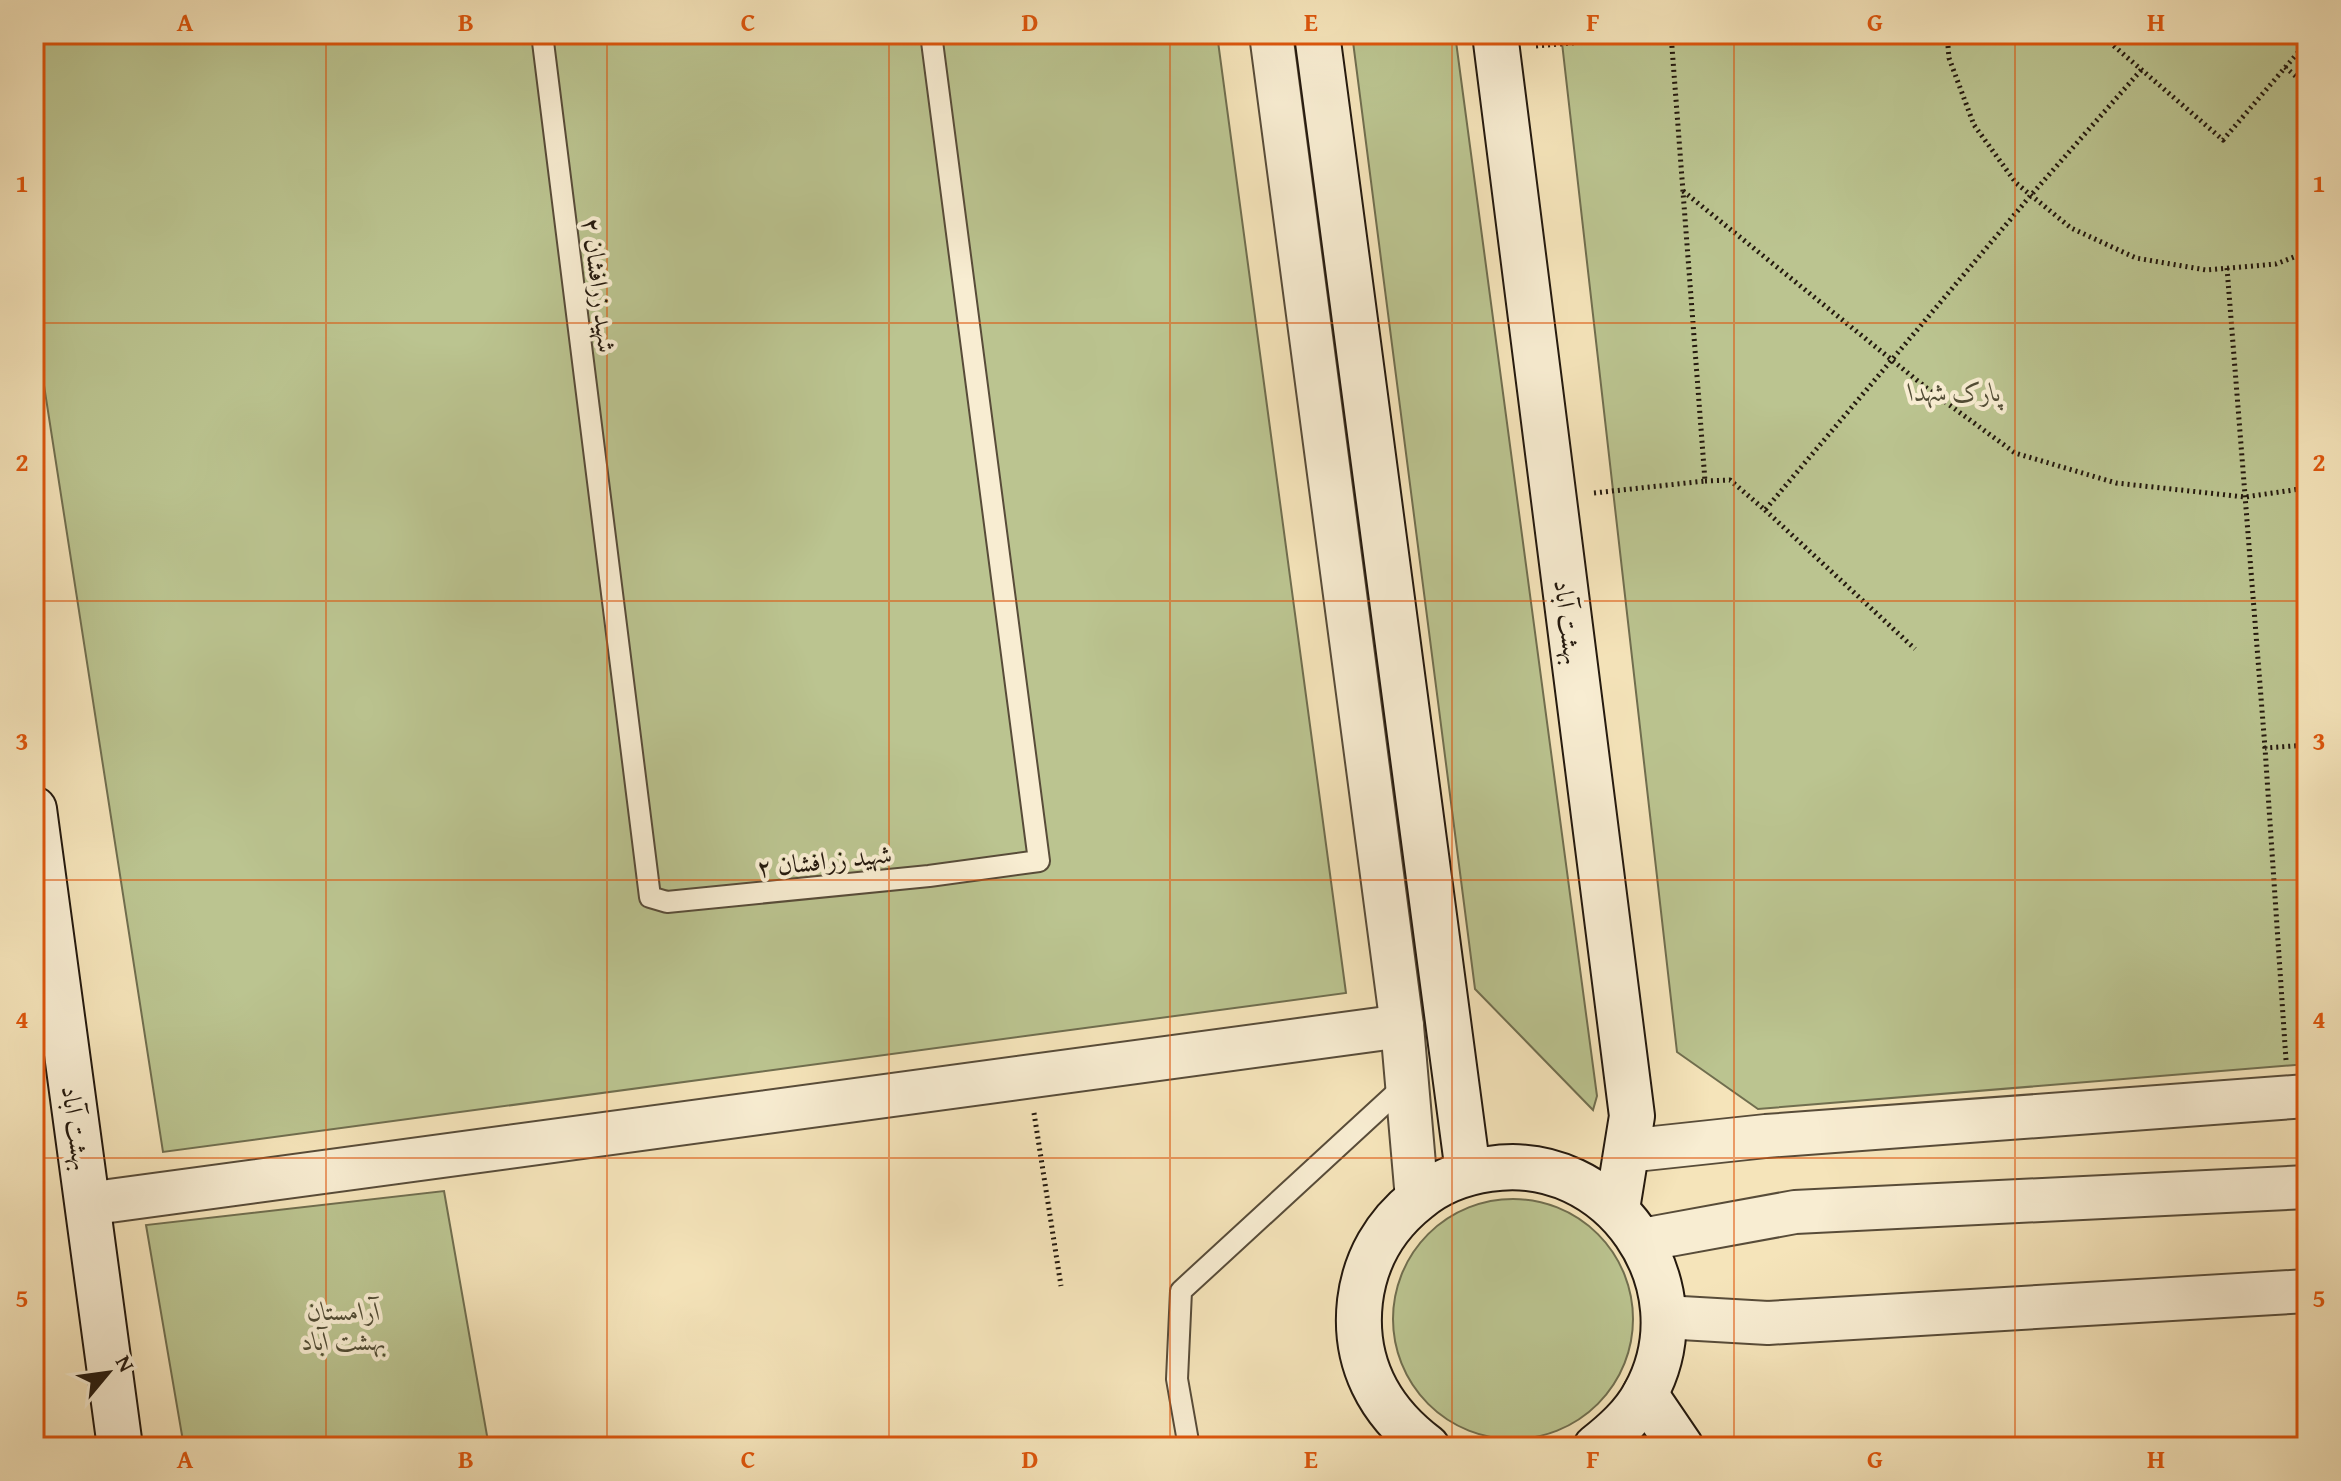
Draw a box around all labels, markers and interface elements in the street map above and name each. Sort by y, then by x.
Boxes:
text: A [177,2,194,41]
text: B [458,2,474,41]
text: C [741,2,755,41]
text: D [1022,2,1038,41]
text: E [1304,2,1318,41]
text: F [1586,2,1600,41]
text: G [1867,2,1883,41]
text: H [2147,2,2165,41]
text: 1 [15,163,29,202]
text: 1 [2312,163,2326,202]
street label: شهید زرافشان ۲ [572,215,628,355]
park label: پارک شهدا [1907,372,2003,411]
text: 2 [15,442,29,481]
text: 2 [2312,442,2326,481]
street label: بهشت آباد [1544,577,1594,667]
text: 3 [15,721,29,760]
text: 3 [2312,721,2326,760]
street label: شهید زرافشان ۲ [754,834,894,886]
text: 4 [15,999,29,1038]
text: 4 [2312,999,2326,1038]
street label: بهشت آباد [52,1083,102,1173]
text: 5 [15,1278,29,1317]
text: 5 [2312,1278,2326,1317]
park label: آرامستان بهشت آباد [302,1291,386,1360]
north arrow [68,1333,148,1413]
text: N [108,1349,143,1378]
text: A [177,1439,194,1478]
text: B [458,1439,474,1478]
text: C [741,1439,755,1478]
text: D [1022,1439,1038,1478]
text: E [1304,1439,1318,1478]
text: F [1586,1439,1600,1478]
text: G [1867,1439,1883,1478]
text: H [2147,1439,2165,1478]

